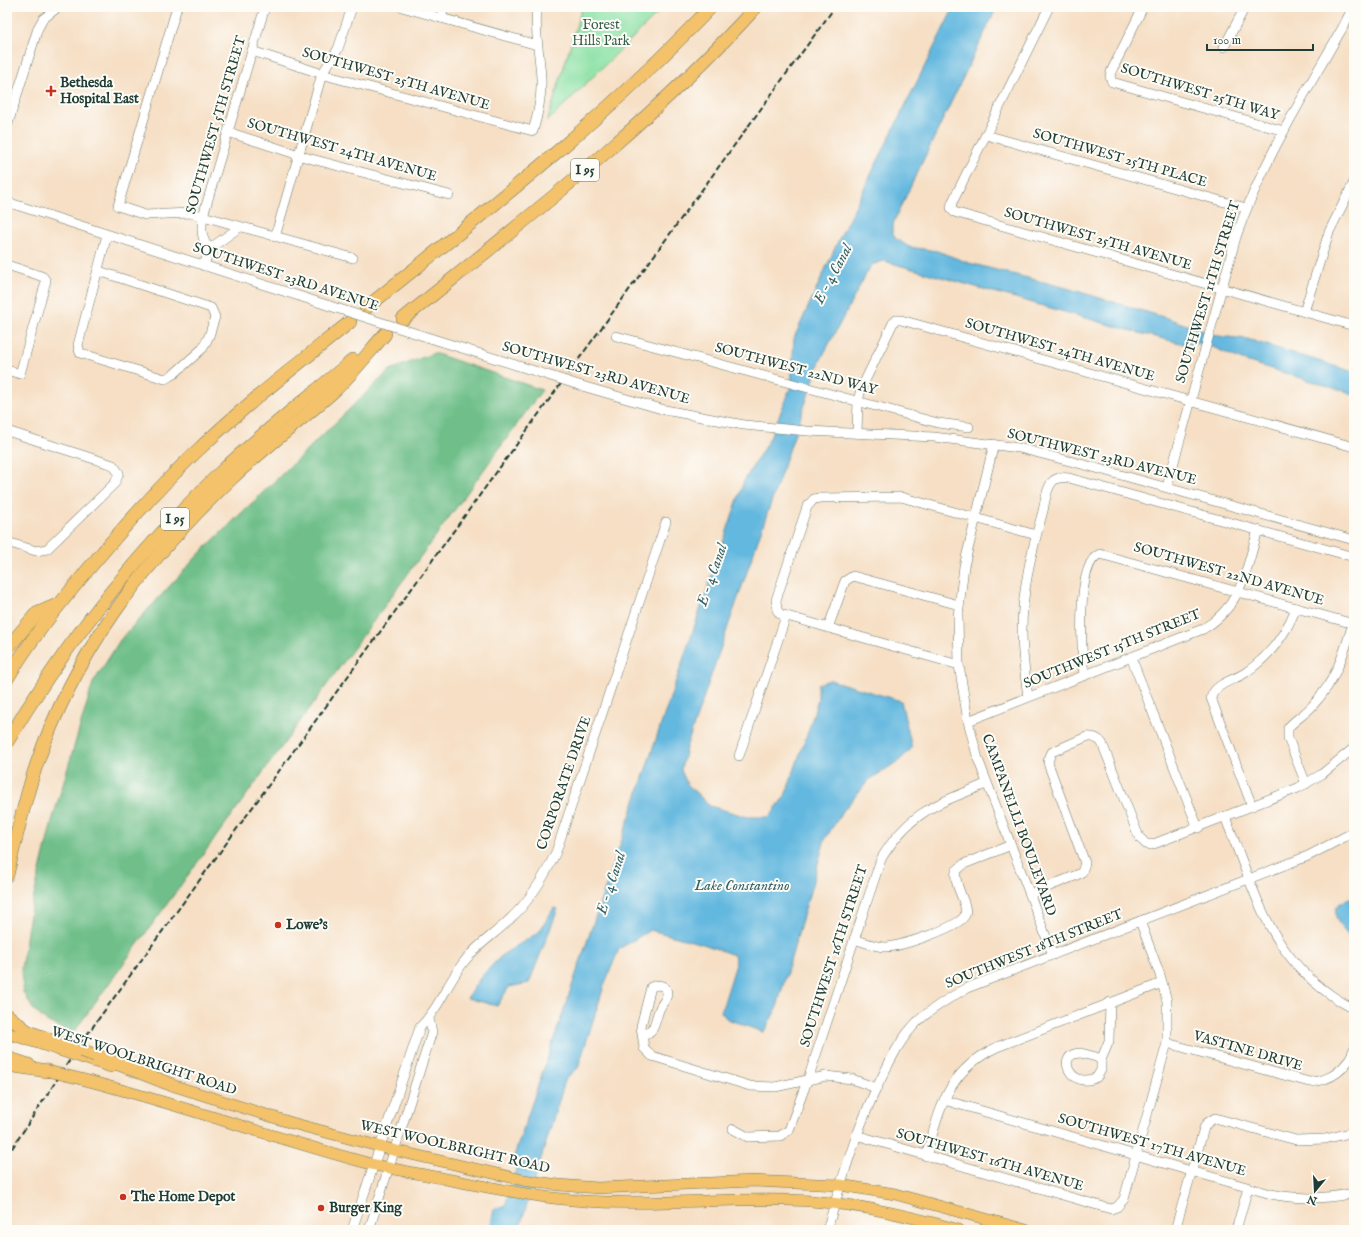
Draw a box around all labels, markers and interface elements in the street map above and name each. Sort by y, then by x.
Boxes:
park label: Forest Hills Park [572,16,631,50]
scale bar [1207,26,1313,52]
street label: SOUTHWEST 5TH STREET [182,33,250,216]
text: 100 m [1213,33,1241,48]
street label: SOUTHWEST 25TH AVENUE [300,44,492,115]
street label: SOUTHWEST 25TH WAY [1119,59,1283,125]
place label: Bethesda Hospital East [60,74,139,108]
marker: Bethesda Hospital East [45,85,57,97]
street label: SOUTHWEST 24TH AVENUE [245,114,439,186]
street label: SOUTHWEST 25TH PLACE [1031,125,1209,192]
road number: I 95 [571,159,599,181]
street label: SOUTHWEST 11TH STREET [1172,198,1245,385]
street label: SOUTHWEST 25TH AVENUE [1002,204,1194,275]
street label: SOUTHWEST 23RD AVENUE [191,238,381,316]
water label: E - 4 Canal [809,240,857,308]
street label: SOUTHWEST 24TH AVENUE [963,314,1157,386]
street label: SOUTHWEST 23RD AVENUE [500,338,692,409]
street label: SOUTHWEST 22ND WAY [713,339,881,400]
street label: SOUTHWEST 23RD AVENUE [1006,425,1199,489]
road number: I 95 [161,508,189,530]
street label: SOUTHWEST 22ND AVENUE [1132,538,1327,610]
water label: E - 4 Canal [692,540,732,610]
street label: SOUTHWEST 15TH STREET [1021,605,1204,693]
street label: CORPORATE DRIVE [533,713,596,852]
street label: CAMPANELLI BOULEVARD [978,731,1060,919]
water label: E - 4 Canal [592,848,630,918]
street label: SOUTHWEST 16TH STREET [796,862,872,1049]
water label: Lake Constantino [693,876,790,895]
street label: SOUTHWEST 18TH STREET [943,905,1126,993]
place label: Lowe's [286,916,328,934]
marker: Lowe's [273,920,283,930]
street label: WEST WOOLBRIGHT ROAD [49,1022,239,1100]
street label: VASTINE DRIVE [1190,1027,1305,1075]
street label: SOUTHWEST 17TH AVENUE [1056,1110,1248,1181]
street label: WEST WOOLBRIGHT ROAD [358,1116,552,1178]
street label: SOUTHWEST 16TH AVENUE [894,1125,1086,1195]
north arrow [1295,1171,1335,1211]
place label: The Home Depot [130,1188,236,1206]
text: N [1305,1191,1320,1208]
marker: The Home Depot [118,1192,128,1202]
place label: Burger King [329,1199,403,1217]
marker: Burger King [316,1203,326,1213]

